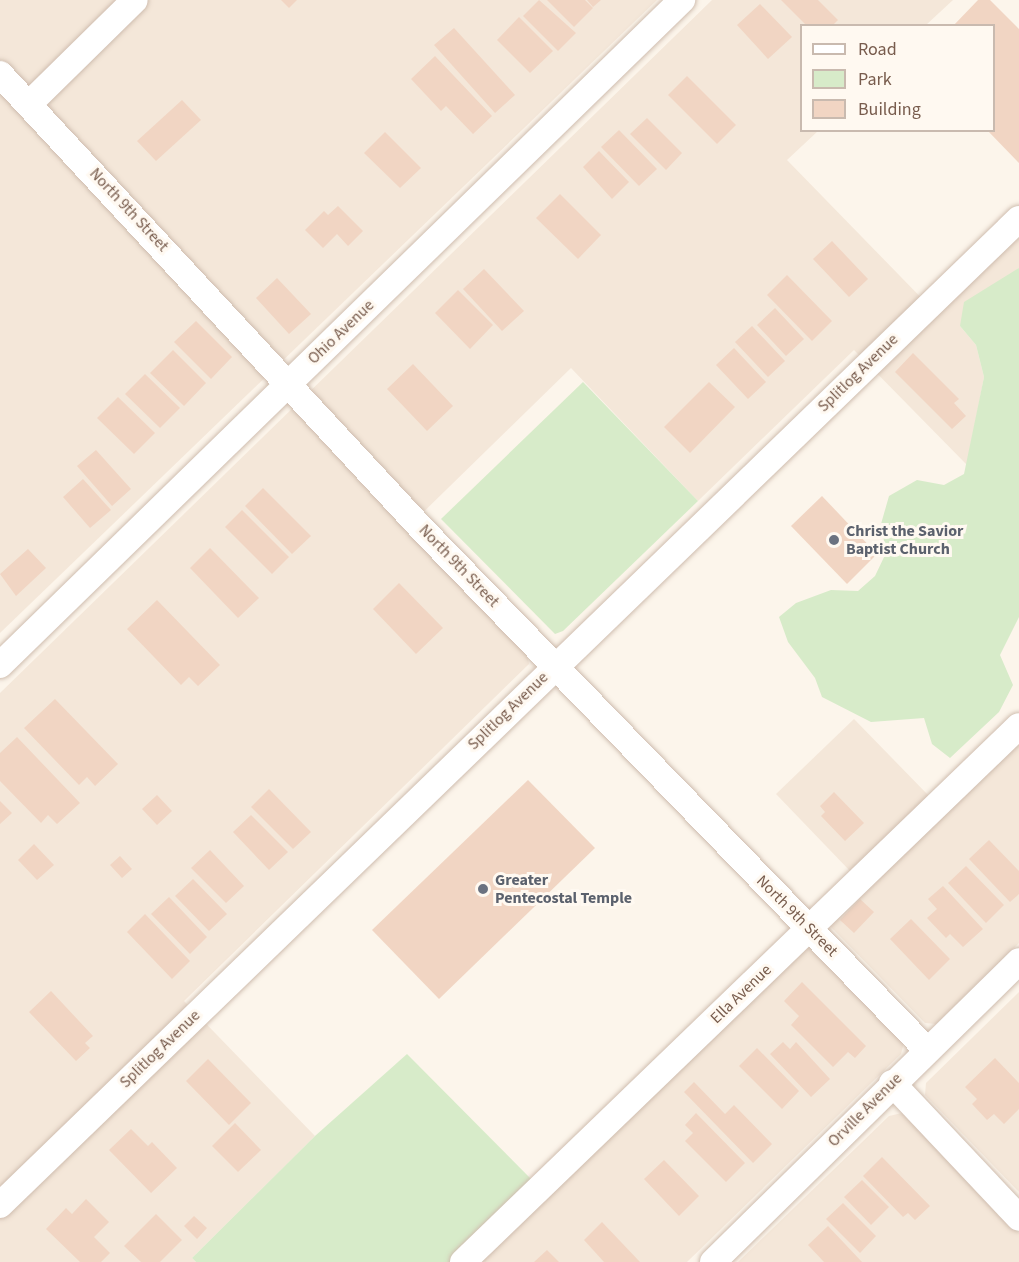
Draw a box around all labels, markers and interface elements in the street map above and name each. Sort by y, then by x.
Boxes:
legend [800,24,995,132]
text: Road [858,37,897,62]
text: Park [858,67,892,92]
text: Building [858,97,921,122]
street label: North 9th Street [85,164,173,256]
street label: Ohio Avenue [304,296,378,368]
street label: Splitlog Avenue [814,330,902,416]
street label: North 9th Street [415,521,503,611]
place label: Christ the Savior Baptist Church [846,521,963,559]
marker: Christ the Savior Baptist Church [827,533,841,547]
street label: Splitlog Avenue [464,668,552,754]
place label: Greater Pentecostal Temple [495,870,632,908]
street label: North 9th Street [752,871,842,961]
marker: Greater Pentecostal Temple [476,882,490,896]
street label: Ella Avenue [707,960,775,1028]
street label: Splitlog Avenue [116,1006,204,1092]
street label: Orville Avenue [824,1069,906,1151]

